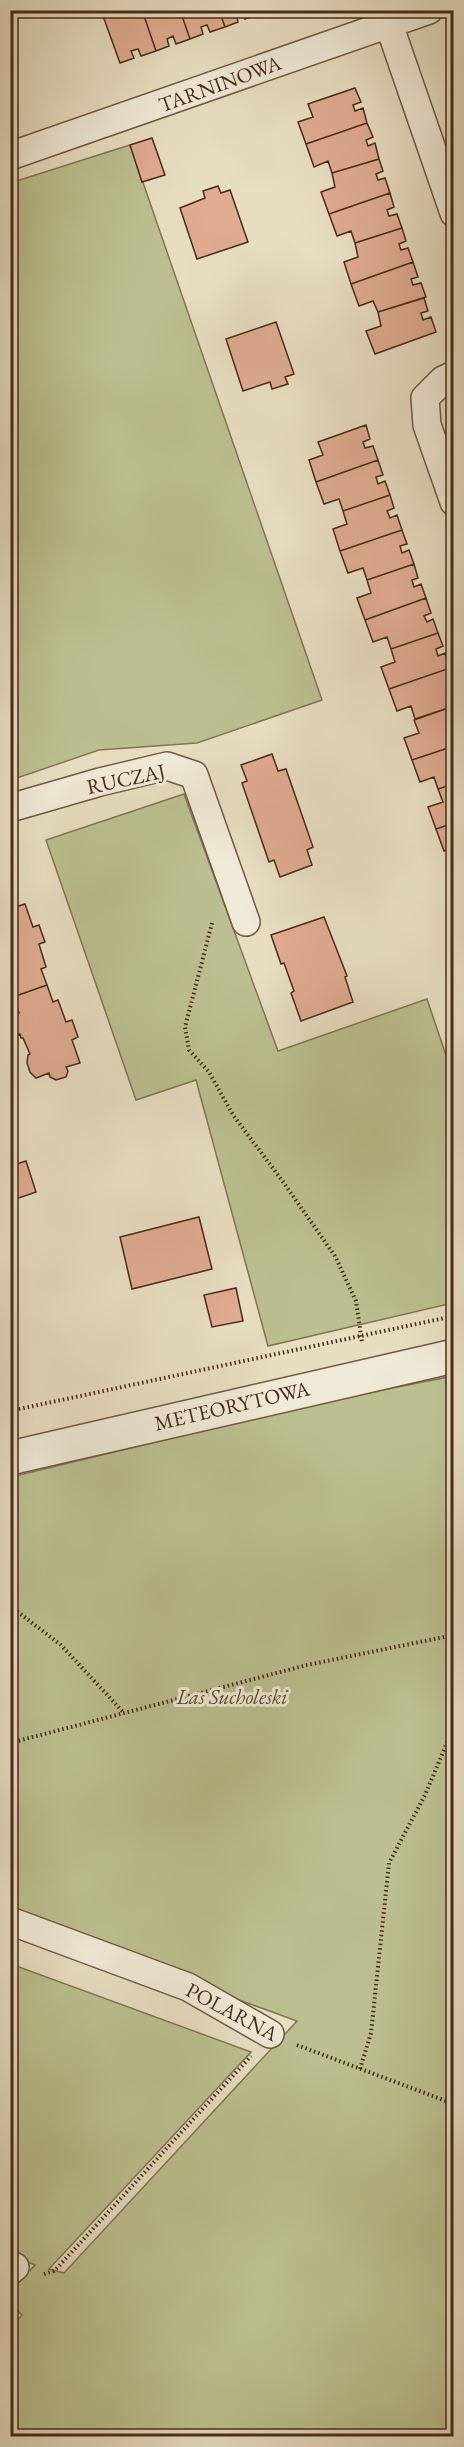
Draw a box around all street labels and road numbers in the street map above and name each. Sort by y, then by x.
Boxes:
street label: TARNINOWA [155,49,285,118]
street label: RUCZAJ [84,757,168,800]
street label: METEORYTOWA [151,1374,313,1437]
street label: POLARNA [182,1976,283,2047]

